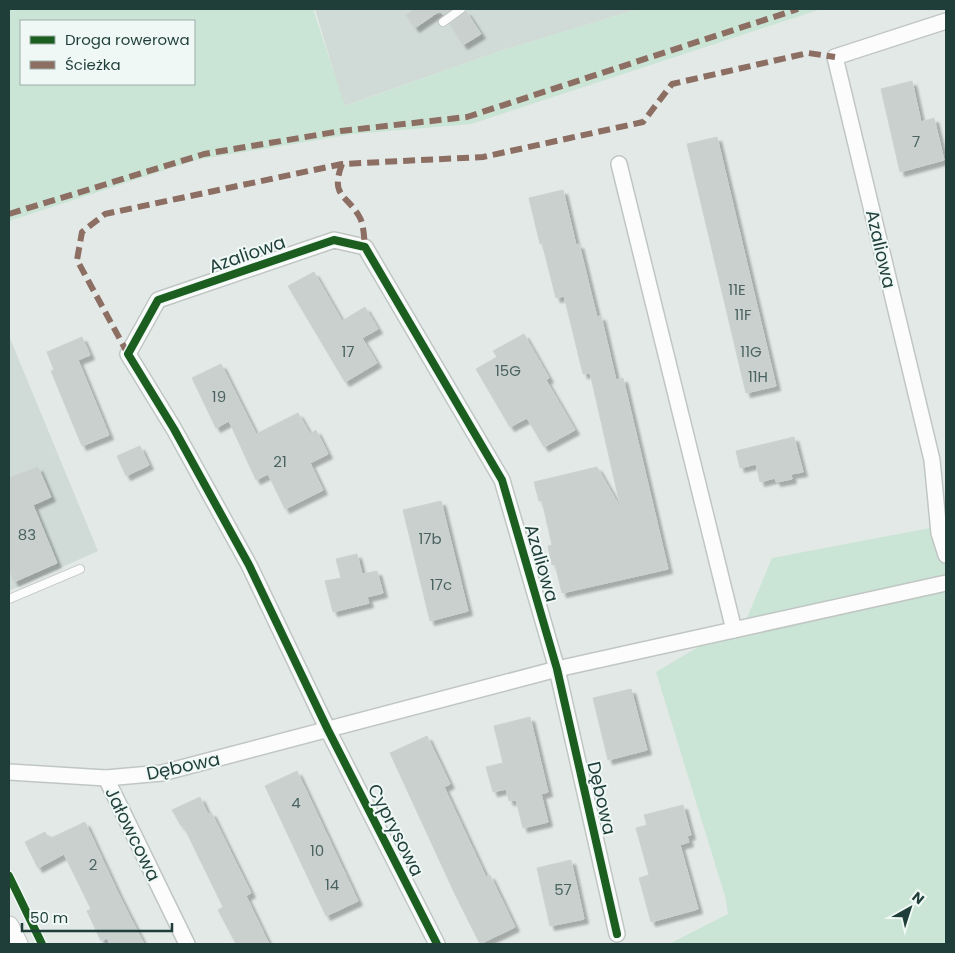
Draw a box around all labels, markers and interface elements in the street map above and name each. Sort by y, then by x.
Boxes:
legend [20,20,195,85]
text: Droga rowerowa [65,29,190,50]
text: Ścieżka [65,54,121,75]
house number: 7 [912,131,920,152]
street label: Azaliowa [860,207,902,291]
street label: Azaliowa [205,229,289,279]
house number: 11E [728,279,746,300]
house number: 11F [734,304,752,325]
house number: 17 [342,341,355,362]
house number: 11G [740,341,762,362]
house number: 15G [495,360,521,381]
house number: 11H [748,366,768,387]
house number: 19 [212,386,226,407]
house number: 21 [273,451,287,472]
street label: Azaliowa [519,521,565,605]
house number: 83 [18,524,36,545]
house number: 17b [418,528,442,549]
house number: 17c [430,574,452,595]
street label: Dębowa [144,746,222,786]
street label: Dębowa [581,759,623,837]
street label: Cyprysowa [362,779,430,881]
street label: Jałowcowa [99,783,167,885]
house number: 4 [291,792,301,813]
house number: 10 [310,840,324,861]
house number: 2 [89,854,97,875]
house number: 14 [325,874,339,895]
house number: 57 [554,879,572,900]
north arrow [885,883,935,933]
text: N [908,887,929,909]
scale bar [22,900,172,932]
text: 50 m [30,907,68,928]

